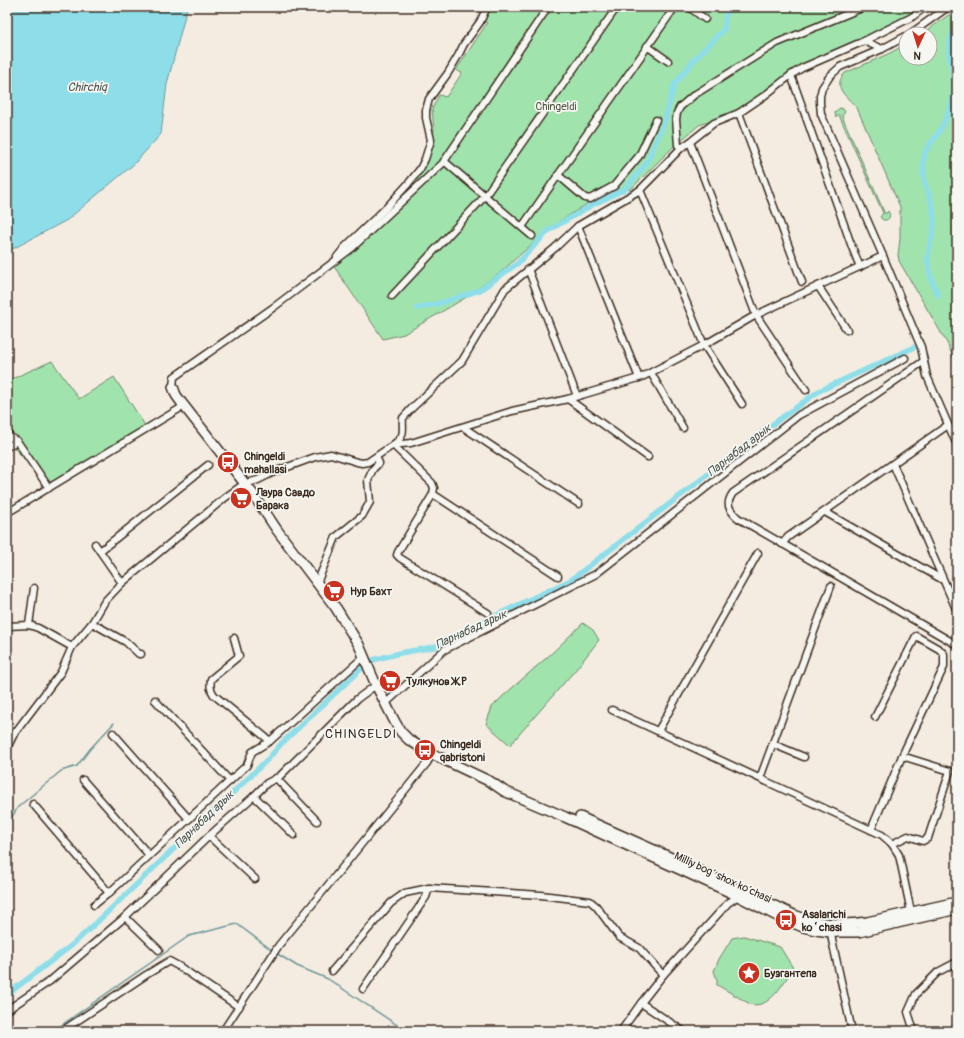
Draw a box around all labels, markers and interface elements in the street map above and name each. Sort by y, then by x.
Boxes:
north arrow [898,26,938,66]
text: N [913,49,922,62]
water label: Chirchiq [67,80,108,95]
park label: Chingeldi [535,100,577,113]
water label: Парнабад арык [704,420,776,480]
bus stop icon: Chingeldi mahallasi [215,449,241,475]
place label: Chingeldi mahallasi [244,450,286,476]
supermarket icon: Лаура Савдо Барака [228,485,254,511]
place label: Лаура Савдо Барака [255,486,315,512]
supermarket icon: Нур Бахт [321,578,347,604]
place label: Нур Бахт [350,585,392,598]
water label: Парнабад арык [433,606,511,653]
supermarket icon: Тулкунов Ж.Р [377,668,403,694]
place label: Тулкунов Ж.Р [405,675,467,688]
district label: CHINGELDI [325,726,397,742]
bus stop icon: Chingeldi qabristoni [412,737,438,763]
place label: Chingeldi qabristoni [440,738,485,764]
water label: Парнабад арык [171,786,239,852]
street label: Milliy bog‘ shox ko‘chasi [672,849,773,906]
bus stop icon: Asalarichi koʻchasi [773,907,799,933]
place label: Asalarichi koʻchasi [801,908,846,934]
place icon: Бузгантепа [736,960,762,986]
place label: Бузгантепа [764,967,817,980]

